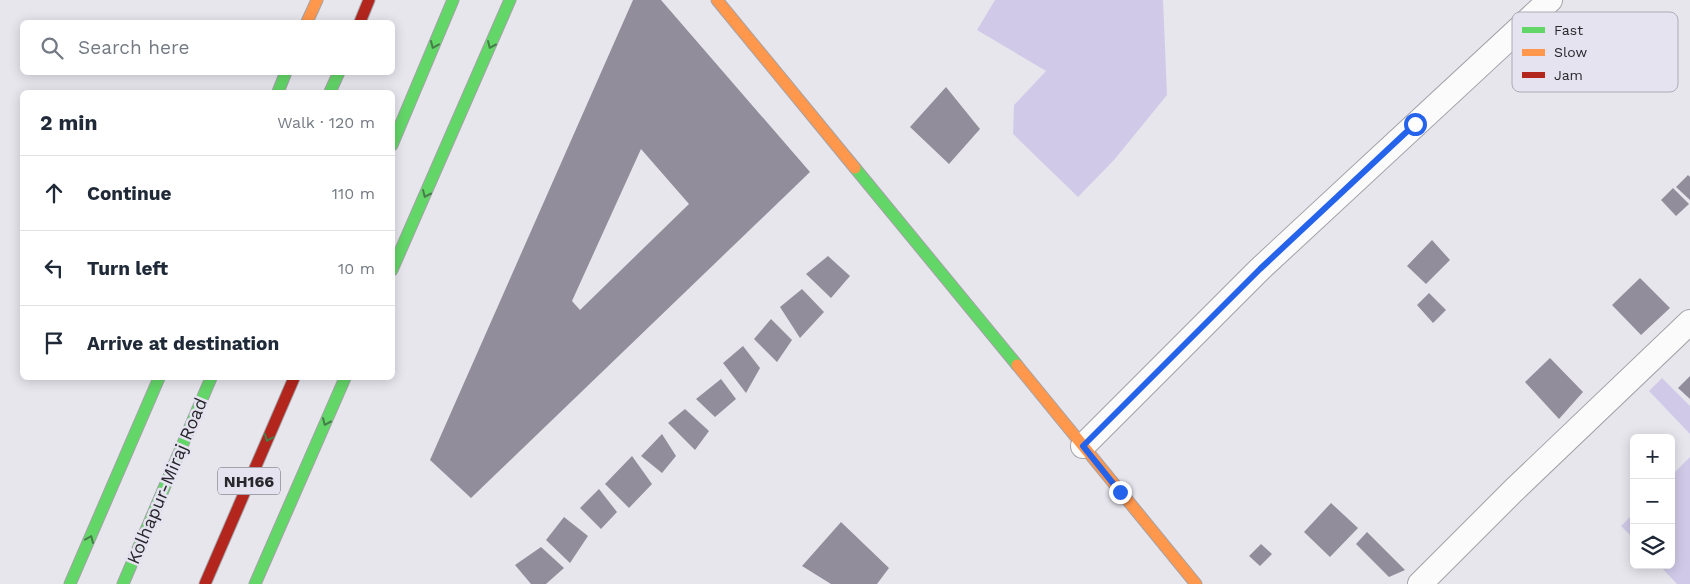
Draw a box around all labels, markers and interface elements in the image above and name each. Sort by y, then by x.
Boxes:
legend [1512,12,1678,92]
search box [20,20,395,75]
text: Fast [1554,22,1583,38]
icon: search [38,34,66,62]
text: Search here [78,36,189,59]
one-way arrow [430,40,441,49]
one-way arrow [486,40,497,49]
text: Slow [1554,44,1587,60]
text: Jam [1554,67,1583,83]
text: 2 min [40,110,97,135]
text: Walk · 120 m [277,113,375,132]
route start [1404,113,1427,136]
icon: ahead [40,179,68,207]
text: Continue [87,182,171,205]
text: 110 m [332,184,375,203]
one-way arrow [421,189,432,198]
icon: left [40,254,68,282]
text: Turn left [87,257,168,280]
text: 10 m [338,259,375,278]
icon: arrive [40,329,68,357]
text: Arrive at destination [87,332,279,355]
street label: Kolhapur-Miraj Road [122,394,211,567]
one-way arrow [321,417,332,426]
one-way arrow [263,433,274,442]
map controls [1630,434,1675,569]
button: + [1630,434,1675,479]
road number: NH166 [218,468,280,494]
button: − [1630,479,1675,524]
route end [1109,481,1132,504]
button: layers [1630,524,1675,569]
one-way arrow [83,535,94,544]

